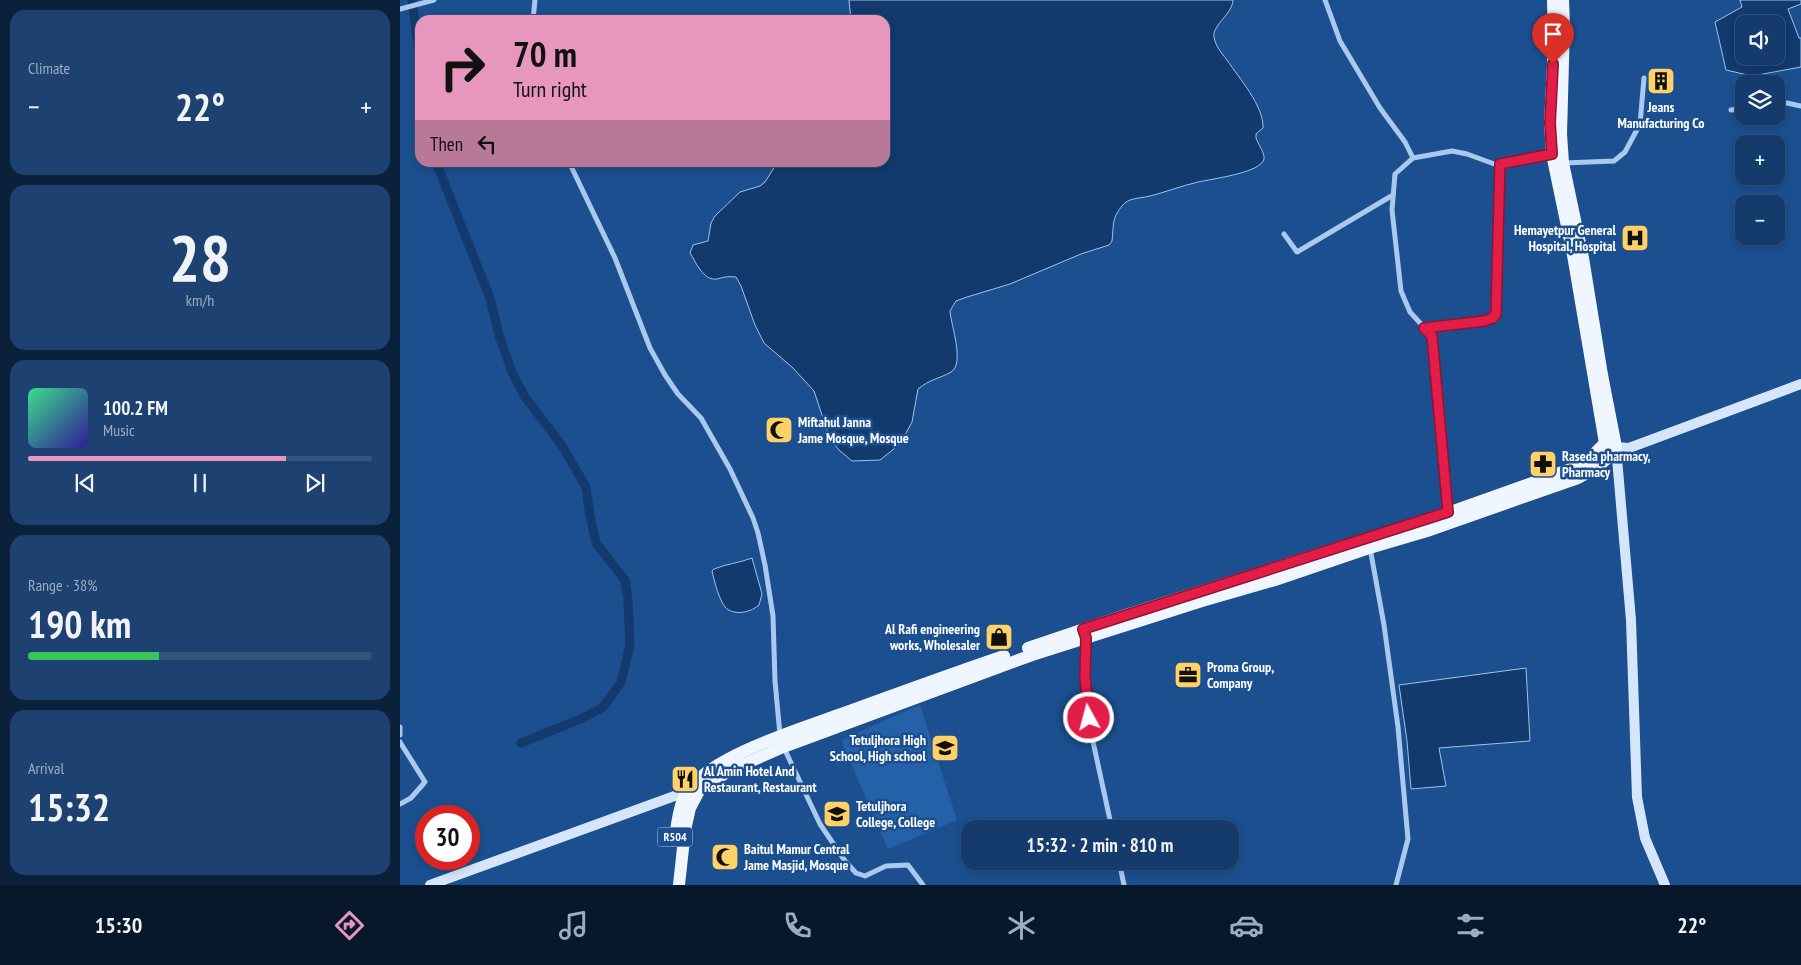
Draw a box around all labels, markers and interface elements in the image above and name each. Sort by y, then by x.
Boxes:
pin [1532,13,1574,64]
map controls [1735,15,1785,245]
button: sound [1735,15,1785,65]
icon: arrive [1539,20,1567,48]
text: 70 m [513,31,577,77]
icon: right [430,35,495,100]
text: Climate [28,58,70,78]
building icon: Jeans Manufacturing Co [1646,66,1676,96]
text: Turn right [513,75,587,103]
button: layers [1735,75,1785,125]
text: 22° [175,82,225,131]
text: − [28,88,40,125]
text: + [360,88,372,125]
place label: Jeans Manufacturing Co [1617,98,1705,132]
icon: left [473,130,501,158]
text: Then [430,132,463,156]
button: + [1735,135,1785,185]
button: − [1735,195,1785,245]
text: 28 [169,215,231,299]
place label: Hemayetpur General Hospital, Hospital [1514,221,1617,255]
hospital icon: Hemayetpur General Hospital, Hospital [1620,223,1650,253]
text: km/h [186,290,214,310]
text: 100.2 FM [103,396,168,420]
place label: Miftahul Janna Jame Mosque, Mosque [797,413,909,447]
mosque icon: Miftahul Janna Jame Mosque, Mosque [764,415,794,445]
text: Music [103,420,135,440]
place label: Raseda pharmacy, Pharmacy [1562,447,1651,481]
pharmacy icon: Raseda pharmacy, Pharmacy [1528,449,1558,479]
icon: previous [71,469,99,497]
icon: pause [186,469,214,497]
icon: next [301,469,329,497]
text: Range · 38% [28,575,97,595]
text: 190 km [28,599,131,648]
place label: Al Rafi engineering works, Wholesaler [884,620,981,654]
shop icon: Al Rafi engineering works, Wholesaler [984,622,1014,652]
place label: Proma Group, Company [1207,658,1274,692]
office icon: Proma Group, Company [1173,660,1203,690]
position arrow [1062,691,1114,743]
place label: Tetuljhora High School, High school [830,731,927,765]
school or university icon: Tetuljhora High School, High school [930,733,960,763]
text: Arrival [28,758,64,778]
place label: Al Amin Hotel And Restaurant, Restaurant [703,762,816,796]
restaurant icon: Al Amin Hotel And Restaurant, Restaurant [670,764,700,794]
text: 15:32 [28,782,110,831]
place label: Tetuljhora College, College [856,797,935,831]
school or university icon: Tetuljhora College, College [822,799,852,829]
speed limit sign: 30 [415,805,480,870]
road number: R504 [658,828,692,846]
text: 15:32 · 2 min · 810 m [1027,833,1173,857]
place label: Baitul Mamur Central Jame Masjid, Mosque [743,840,850,874]
mosque icon: Baitul Mamur Central Jame Masjid, Mosque [710,842,740,872]
icon: directions [332,908,367,943]
icon: music [556,908,591,943]
icon: phone [780,908,815,943]
icon: climate [1004,908,1039,943]
icon: car [1229,908,1264,943]
icon: filters [1453,908,1488,943]
text: 15:30 [95,911,142,939]
text: 22° [1677,911,1706,939]

